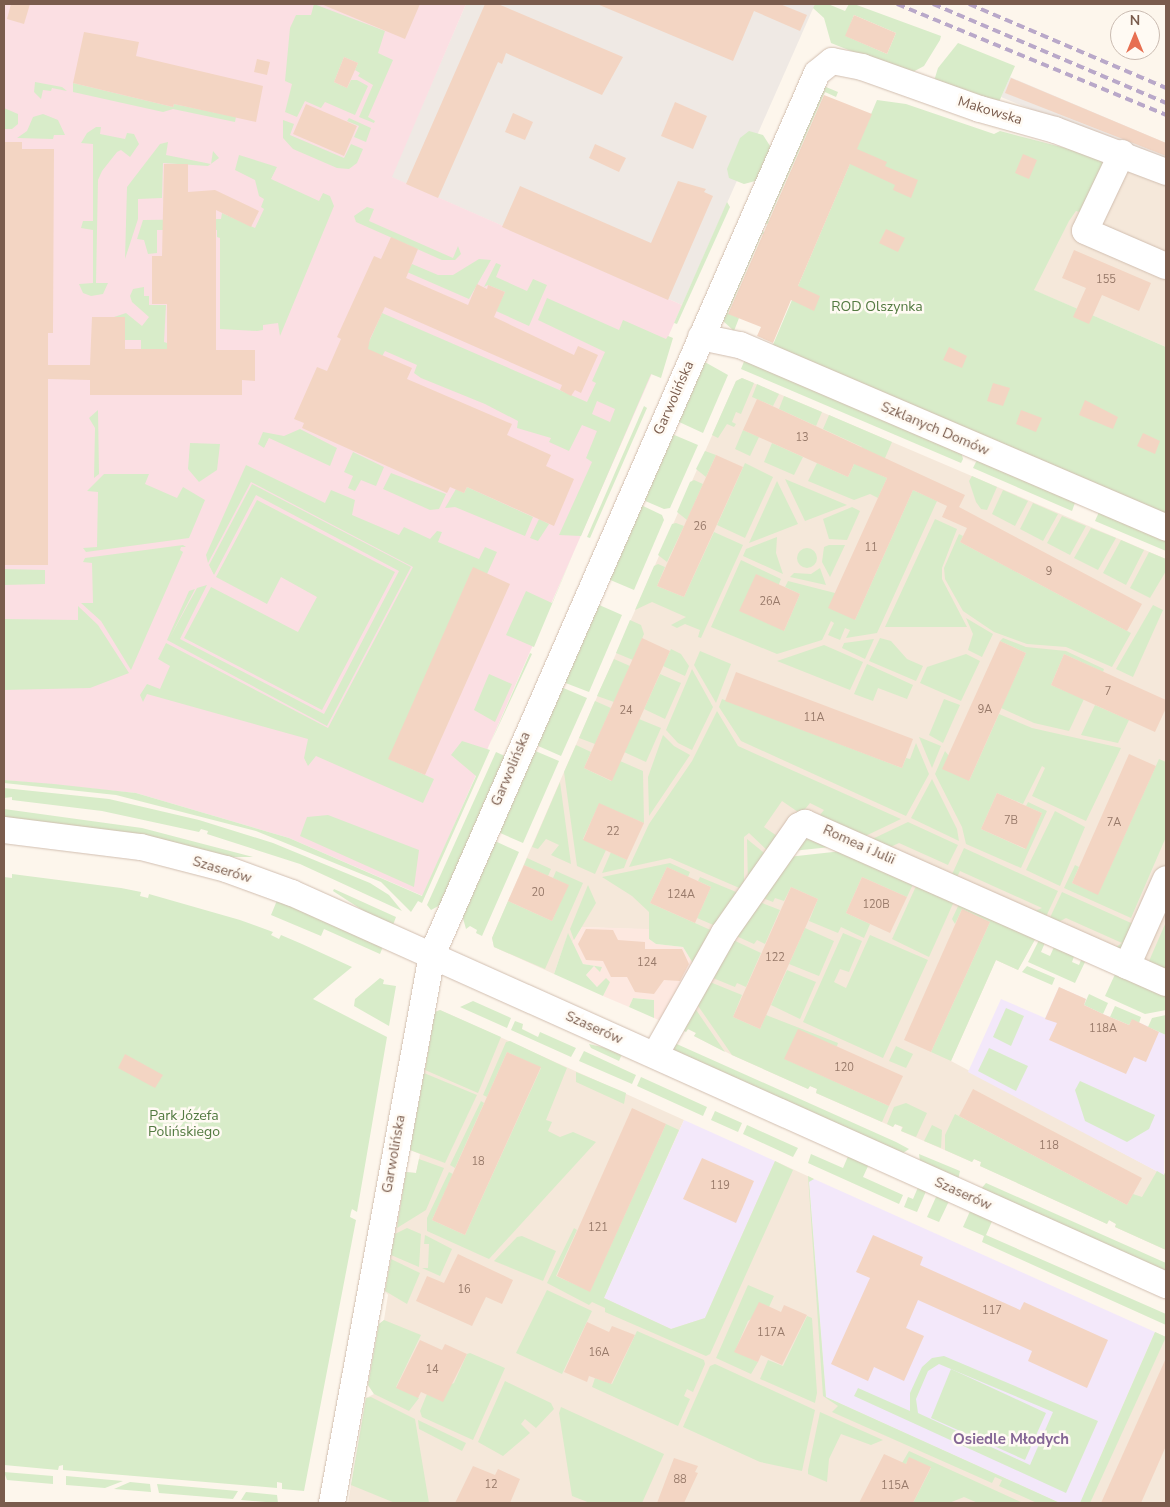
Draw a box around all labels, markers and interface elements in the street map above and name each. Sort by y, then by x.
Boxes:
north arrow [1110,10,1160,60]
text: N [1130,11,1140,30]
street label: Makowska [956,93,1024,129]
house number: 155 [1096,273,1116,287]
park label: ROD Olszynka [831,299,923,315]
street label: Garwolińska [650,359,698,437]
street label: Szklanych Domów [878,399,992,459]
house number: 13 [795,431,809,445]
house number: 26 [693,520,707,534]
house number: 11 [864,541,878,555]
house number: 9 [1046,565,1052,579]
house number: 26A [759,595,781,609]
house number: 7 [1105,685,1111,699]
house number: 9A [978,703,992,717]
house number: 24 [619,704,633,718]
house number: 11A [803,711,825,725]
street label: Garwolińska [488,729,534,809]
house number: 7B [1004,814,1018,828]
house number: 7A [1107,816,1121,830]
street label: Romea i Julii [820,822,898,868]
house number: 22 [606,825,620,839]
street label: Szaserów [190,853,254,887]
house number: 20 [531,886,545,900]
house number: 124A [667,888,695,902]
house number: 120B [862,898,890,912]
house number: 122 [765,951,785,965]
house number: 124 [637,956,657,970]
street label: Szaserów [563,1008,625,1048]
house number: 118A [1089,1022,1117,1036]
house number: 120 [834,1061,854,1075]
park label: Park Józefa Polińskiego [148,1108,220,1140]
street label: Garwolińska [379,1114,409,1194]
house number: 118 [1039,1139,1059,1153]
house number: 18 [471,1155,485,1169]
street label: Szaserów [932,1174,994,1214]
house number: 119 [710,1179,730,1193]
house number: 121 [588,1221,608,1235]
house number: 16 [457,1283,471,1297]
house number: 117 [982,1304,1002,1318]
house number: 117A [757,1326,785,1340]
house number: 16A [588,1346,610,1360]
house number: 14 [425,1363,439,1377]
district label: Osiedle Młodych [953,1431,1069,1449]
house number: 88 [673,1473,687,1487]
house number: 12 [484,1478,498,1492]
house number: 115A [881,1479,909,1493]

